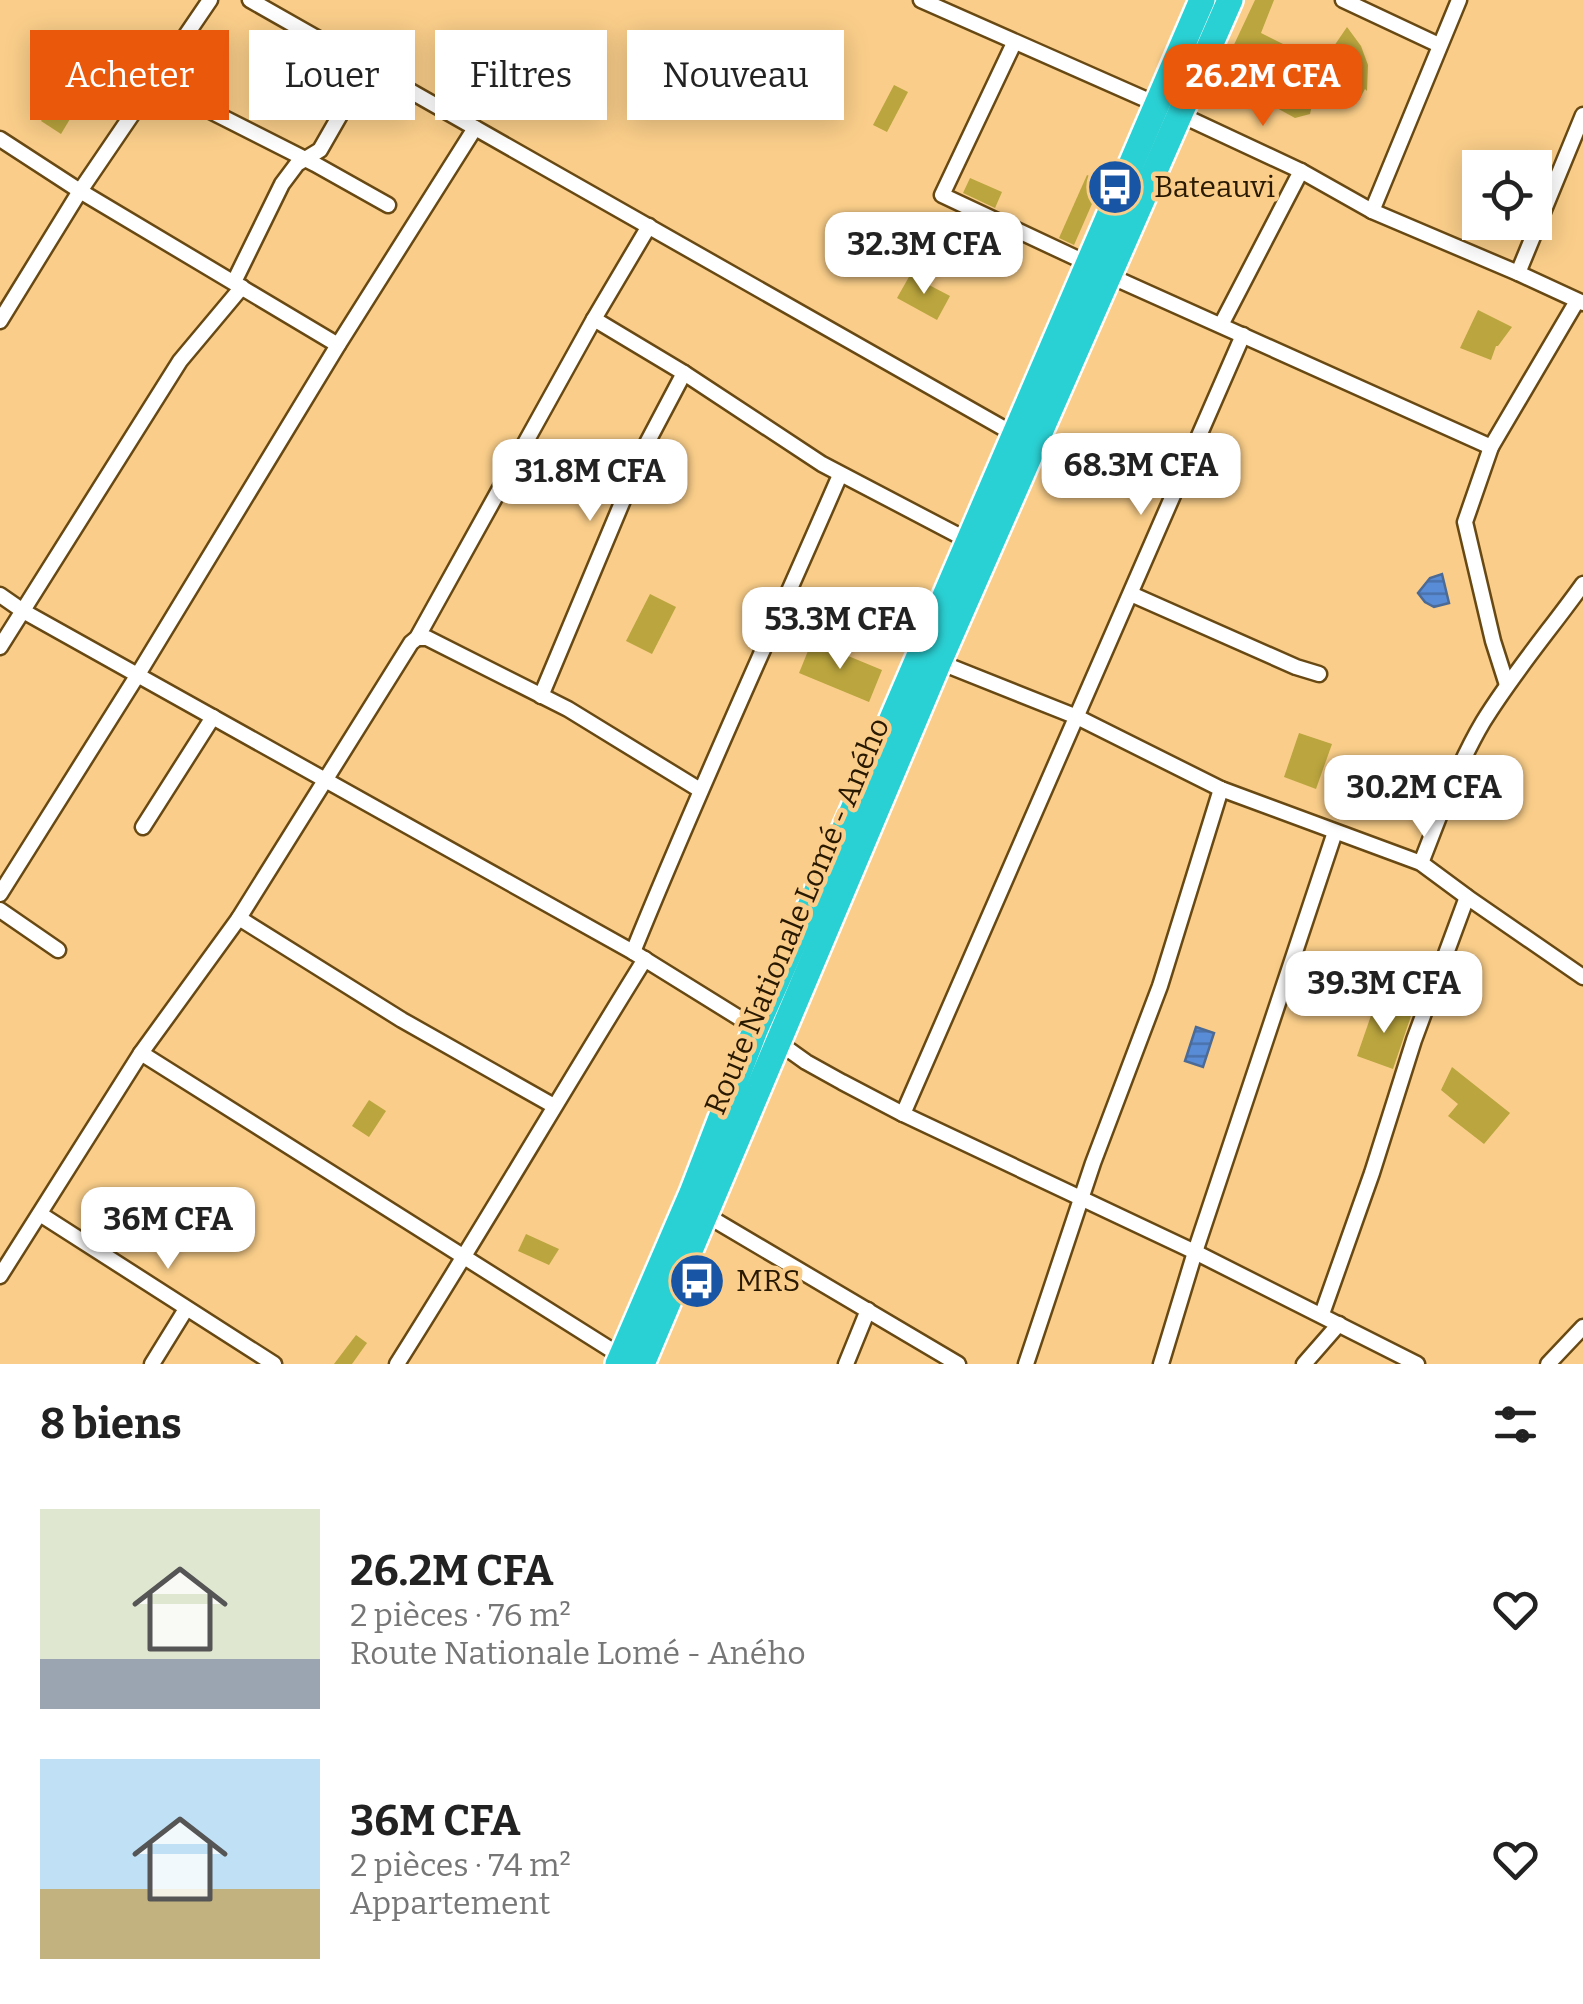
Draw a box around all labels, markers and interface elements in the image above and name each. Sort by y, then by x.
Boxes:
chip: Acheter [30,30,229,120]
chip: Louer [249,30,415,120]
chip: Filtres [435,30,607,120]
chip: Nouveau [627,30,844,120]
pin: 26.2M CFA [1149,44,1377,129]
text: 26.2M CFA [1185,57,1341,95]
map controls [1462,150,1552,240]
button: locate [1462,150,1552,240]
bus stop icon: Bateauvi [1085,157,1145,217]
place label: Bateauvi [1154,169,1275,205]
pin: 32.3M CFA [810,212,1038,297]
text: 32.3M CFA [847,225,1001,263]
pin: 68.3M CFA [1027,433,1255,518]
pin: 31.8M CFA [476,439,704,524]
text: 68.3M CFA [1064,446,1218,484]
text: 31.8M CFA [514,452,666,490]
pin: 53.3M CFA [726,587,954,672]
text: 53.3M CFA [764,600,916,638]
street label: Route Nationale Lomé - Aného [697,712,897,1120]
pin: 30.2M CFA [1310,755,1538,840]
text: 30.2M CFA [1346,768,1502,806]
pin: 39.3M CFA [1270,951,1498,1036]
text: 39.3M CFA [1307,964,1461,1002]
pin: 36M CFA [76,1187,260,1272]
text: 36M CFA [103,1200,233,1238]
bus stop icon: MRS [667,1251,727,1311]
place label: MRS [736,1263,800,1299]
icon: filters [1488,1397,1543,1452]
text: 8 biens [40,1399,182,1449]
text: 26.2M CFA [350,1546,554,1596]
icon: home [120,1549,240,1669]
icon: heart [1488,1582,1543,1637]
text: 2 pièces · 76 m² [350,1596,571,1634]
text: Route Nationale Lomé - Aného [350,1634,806,1672]
text: 36M CFA [350,1796,521,1846]
icon: home [120,1799,240,1919]
icon: heart [1488,1832,1543,1887]
text: 2 pièces · 74 m² [350,1846,571,1884]
text: Appartement [350,1884,550,1922]

